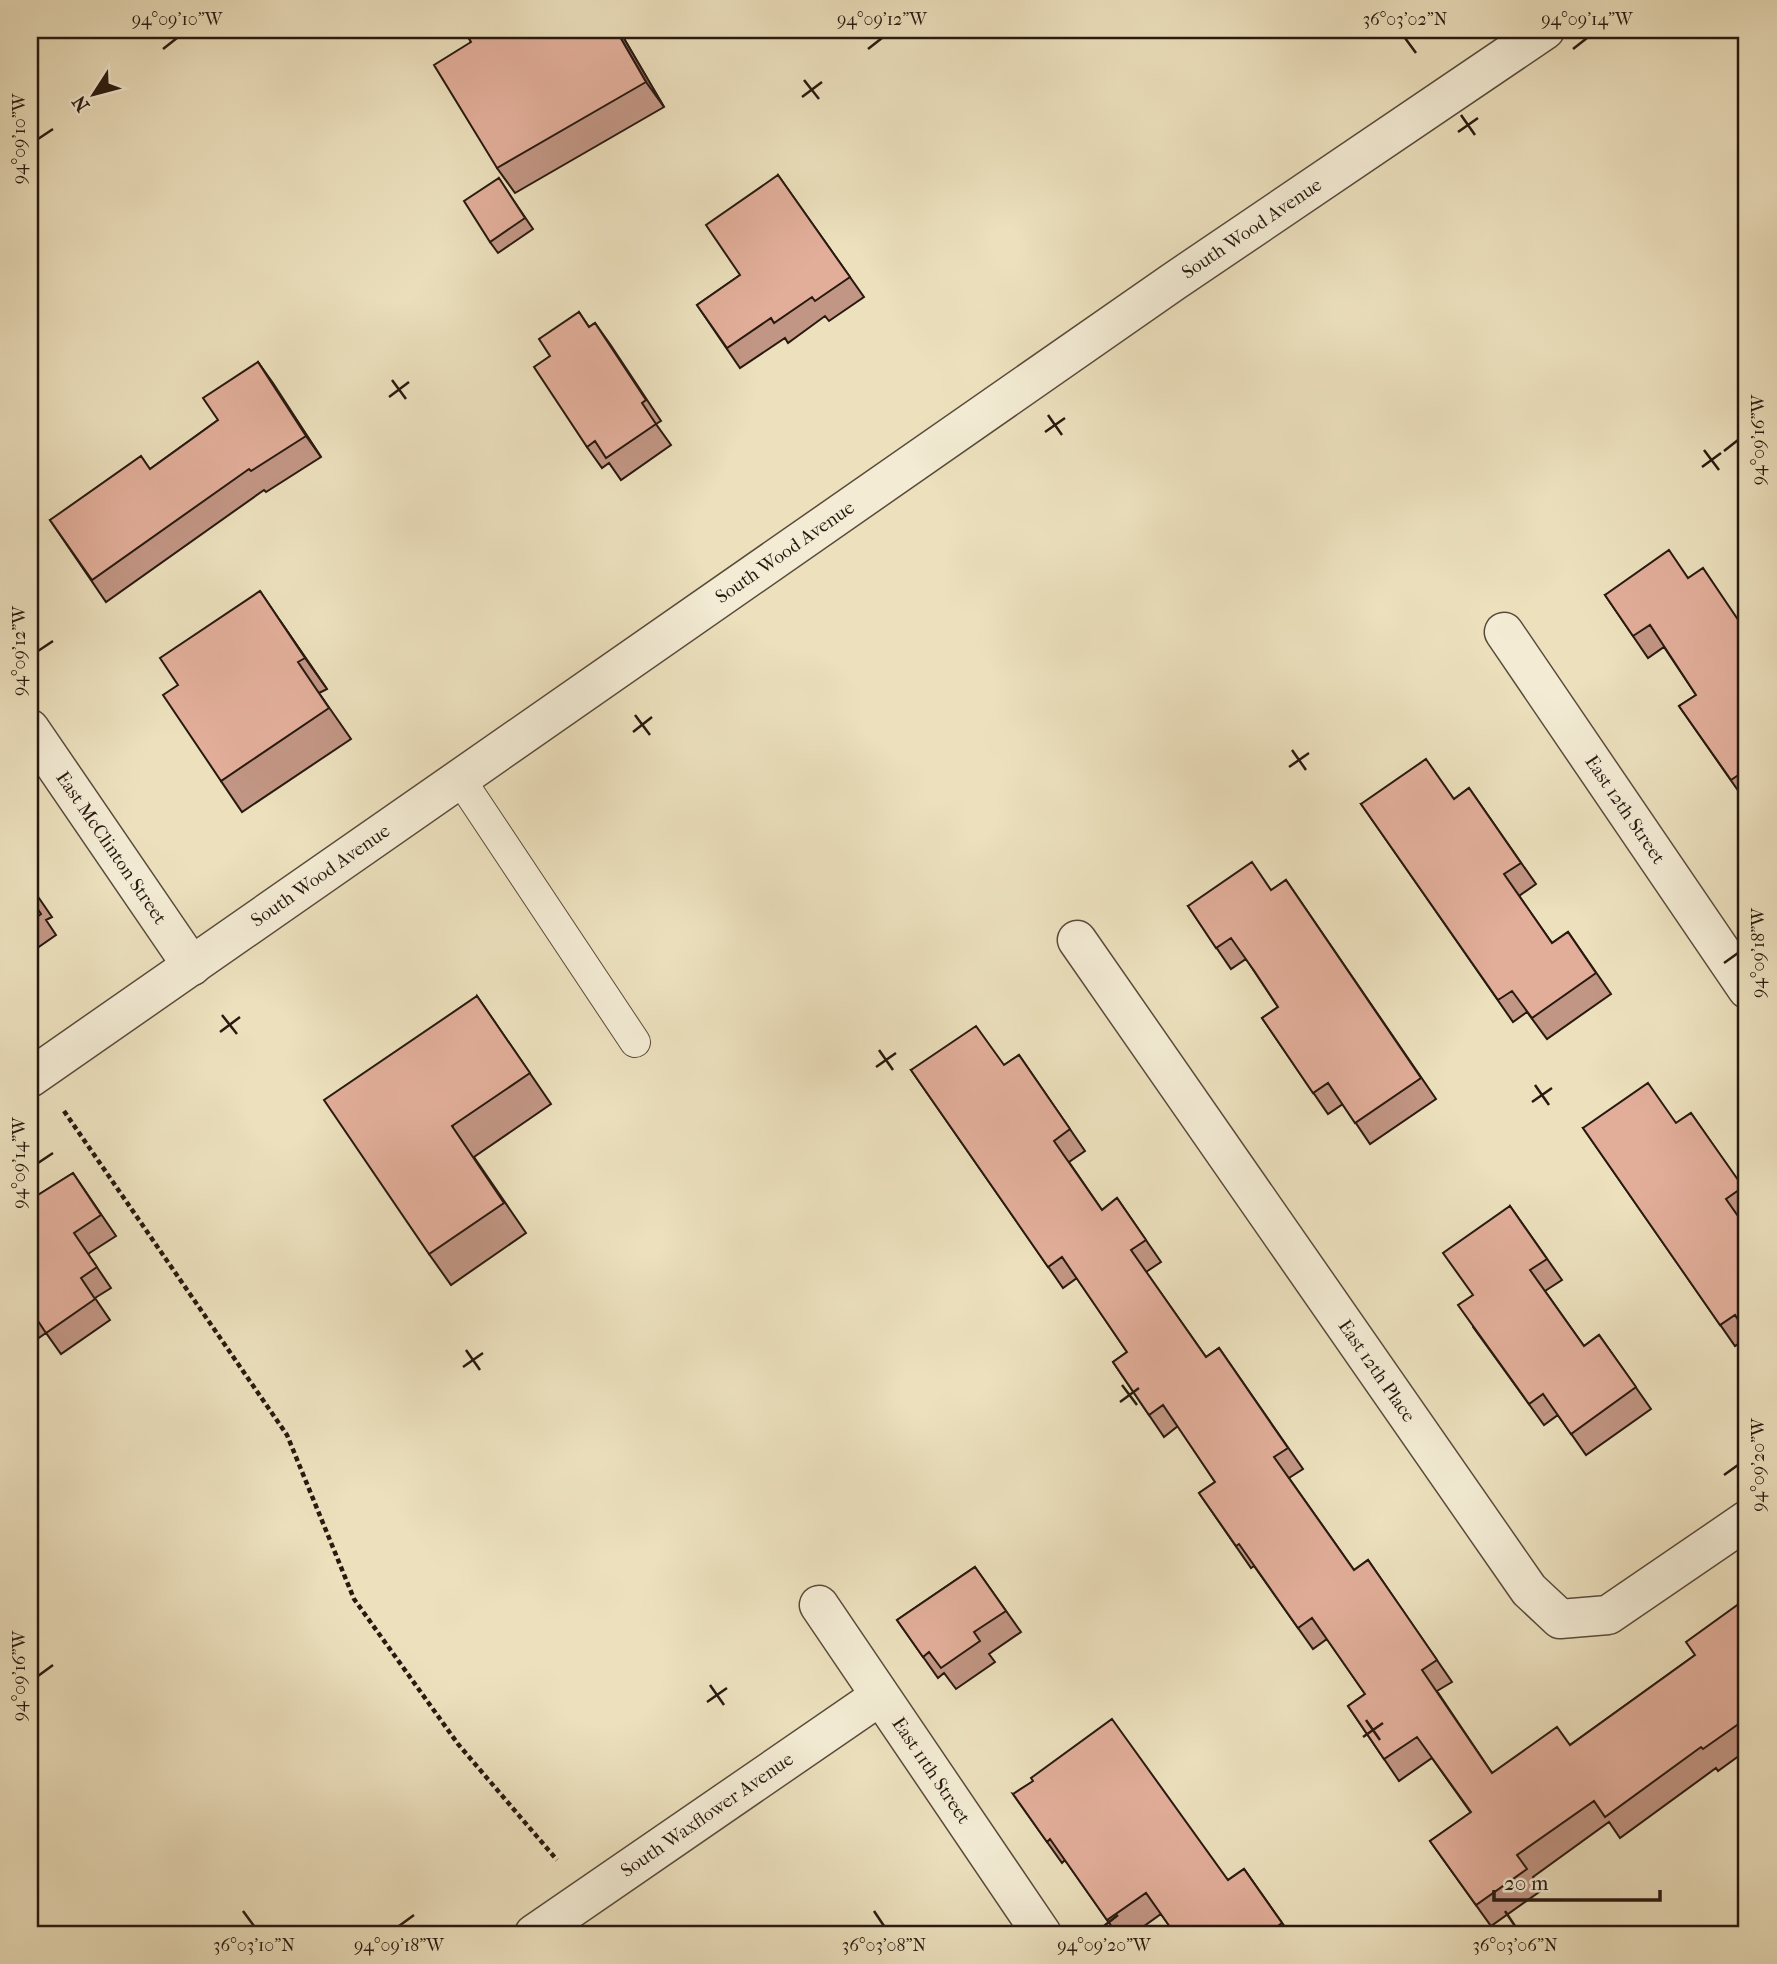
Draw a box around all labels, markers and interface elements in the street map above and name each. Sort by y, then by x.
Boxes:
text: 94°09'10"W [132,9,224,30]
text: 94°09'12"W [837,9,928,30]
text: 36°03'02"N [1363,9,1448,30]
text: 94°09'14"W [1541,9,1634,30]
north arrow [60,60,130,130]
text: N [68,91,94,116]
text: 94°09'10"W [9,92,30,184]
street label: South Wood Avenue [1178,174,1326,284]
text: 94°09'16"W [1748,393,1769,485]
street label: South Wood Avenue [711,496,859,608]
text: 94°09'12"W [9,605,30,696]
street label: East 12th Street [1580,751,1670,868]
street label: East McClinton Street [51,767,171,929]
street label: South Wood Avenue [247,820,394,932]
text: 94°09'18"W [1748,907,1769,998]
text: 94°09'14"W [9,1116,30,1209]
street label: East 12th Place [1334,1316,1420,1426]
text: 94°09'20"W [1748,1417,1769,1512]
text: 94°09'16"W [9,1629,30,1721]
street label: East 11th Street [887,1713,975,1828]
street label: South Waxflower Avenue [617,1748,797,1882]
scale bar [1494,1859,1660,1903]
text: 20 m [1504,1871,1549,1895]
text: 36°03'10"N [213,1935,295,1956]
text: 94°09'18"W [354,1935,445,1956]
text: 36°03'08"N [842,1935,927,1956]
text: 94°09'20"W [1057,1935,1152,1956]
text: 36°03'06"N [1472,1935,1558,1956]

